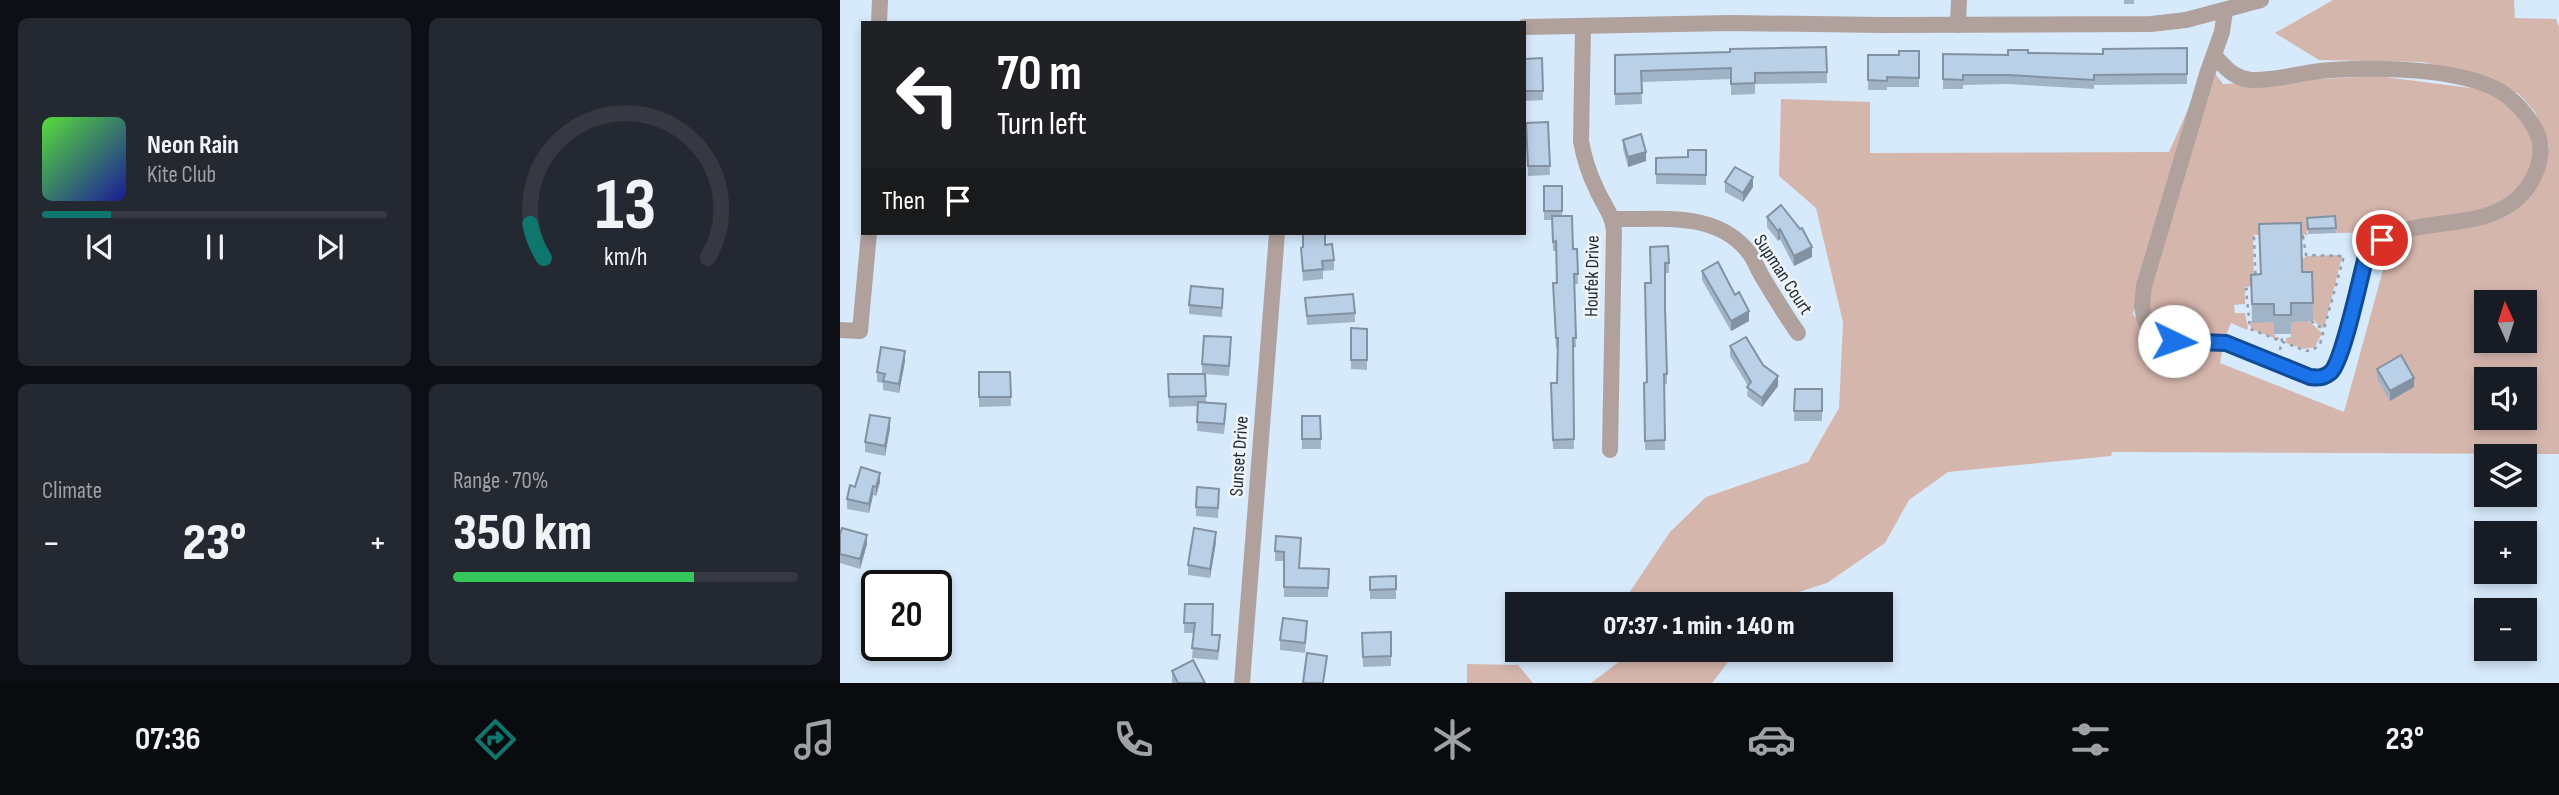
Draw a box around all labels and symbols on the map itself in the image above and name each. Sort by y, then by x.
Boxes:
pin [2352,210,2412,270]
street label: Supman Court [1748,230,1817,319]
street label: Houfek Drive [1580,235,1605,317]
north arrow [2474,290,2538,354]
position arrow [2137,304,2211,378]
street label: Sunset Drive [1225,415,1254,497]
speed limit sign: 20 [861,570,952,661]

